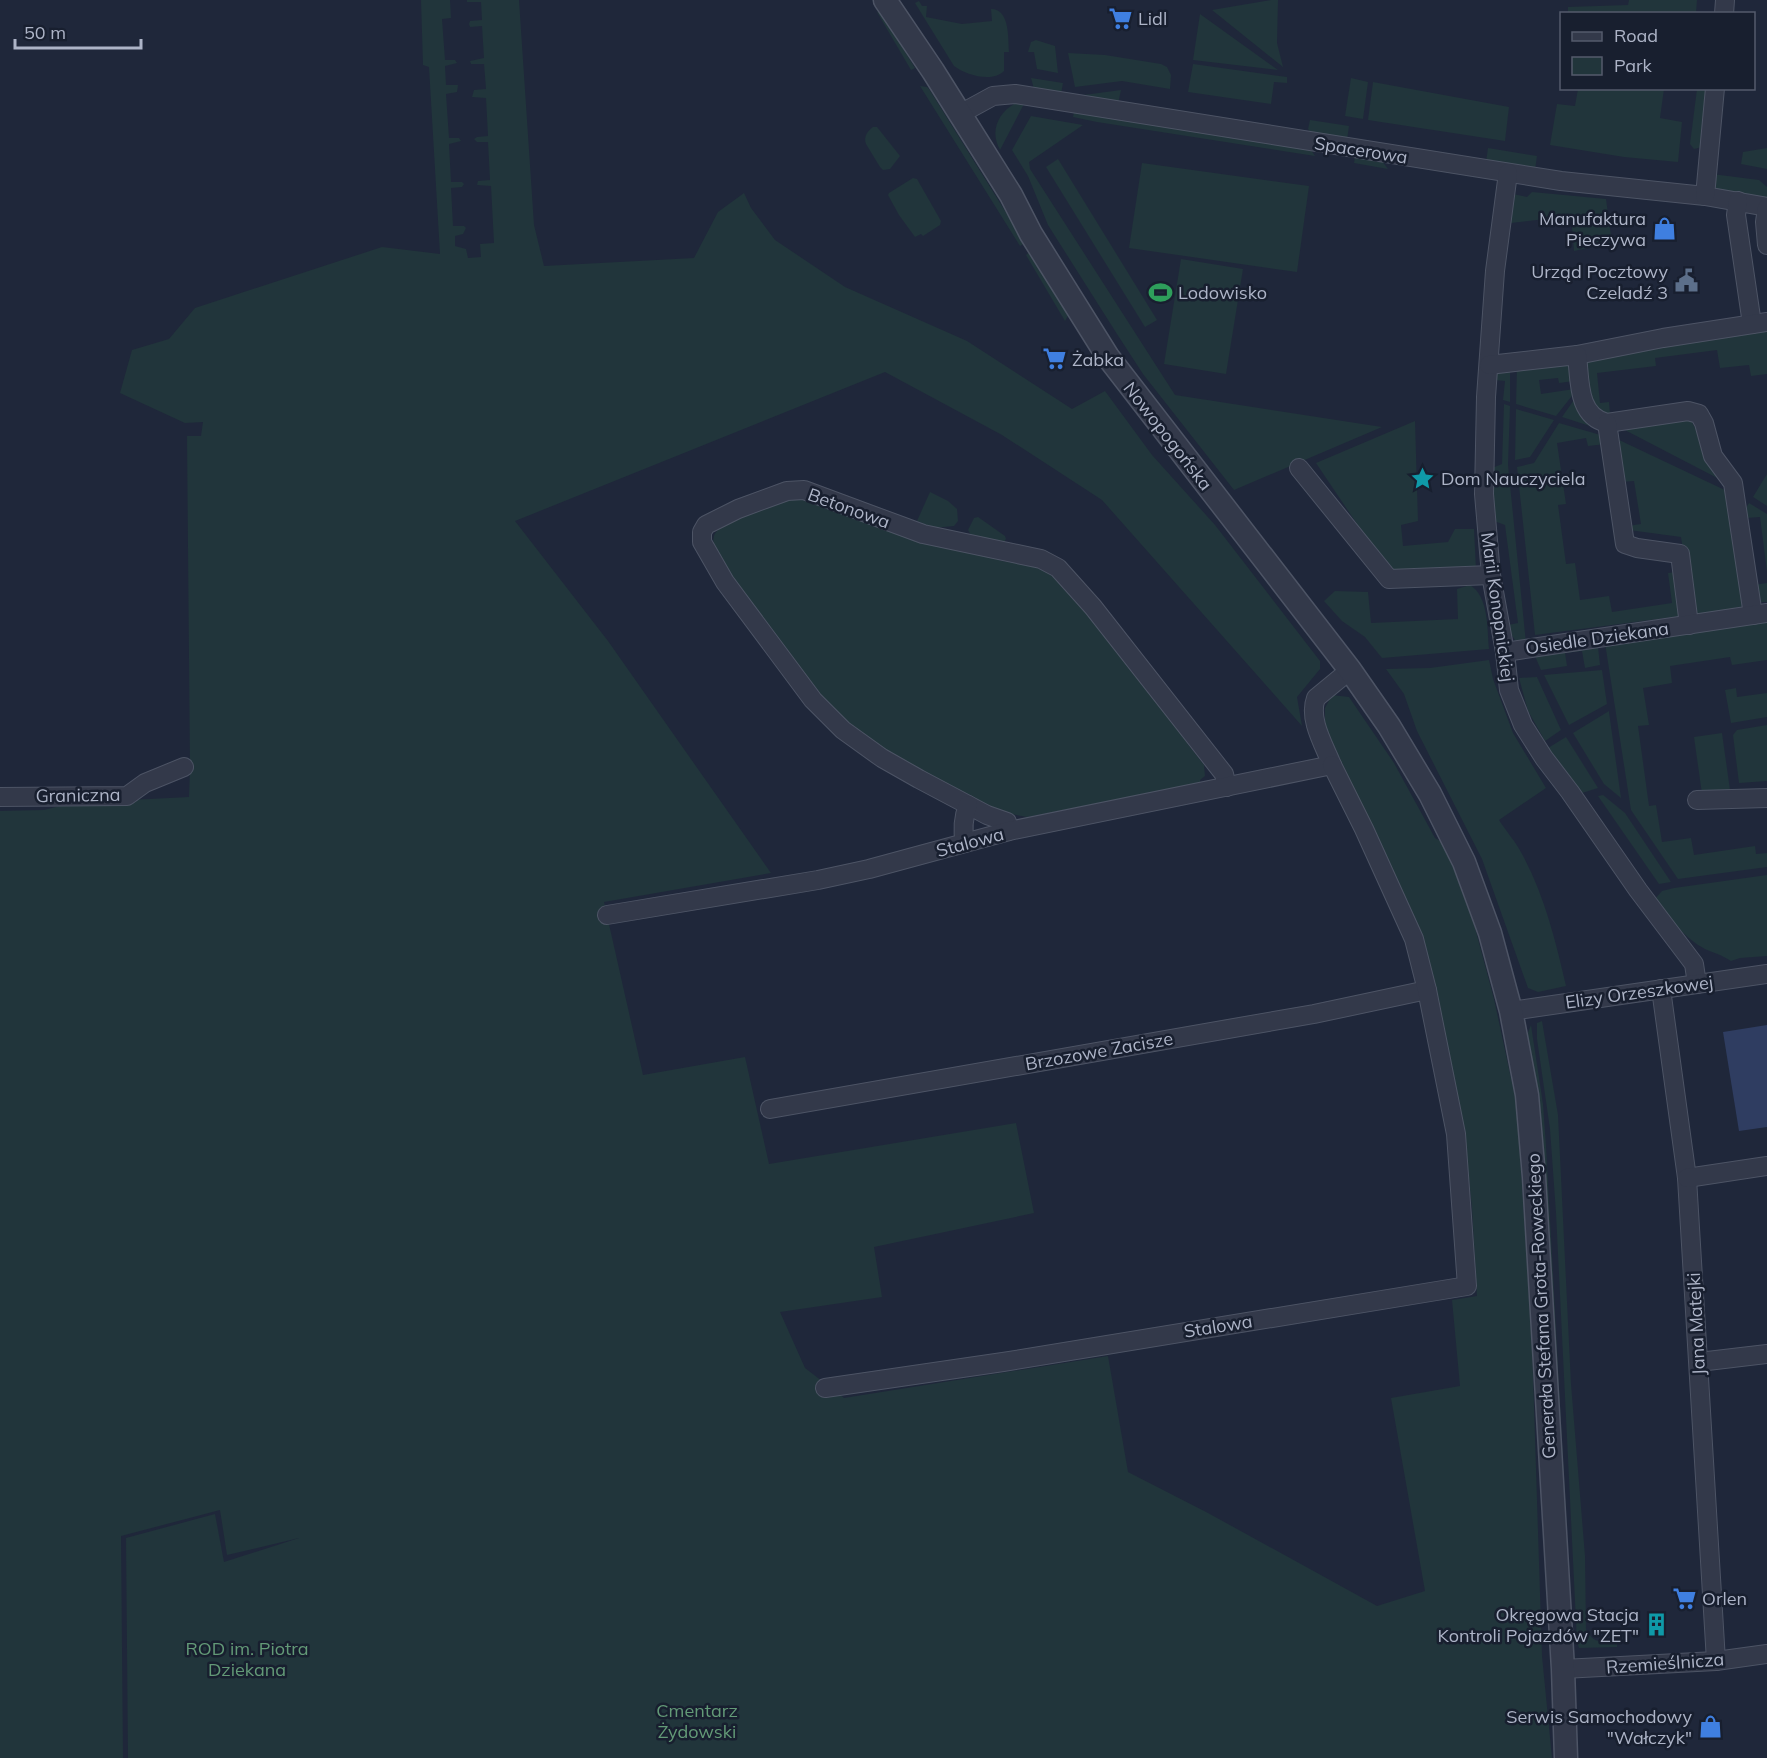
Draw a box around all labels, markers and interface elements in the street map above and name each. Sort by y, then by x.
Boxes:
supermarket icon: Lidl [1107,5,1133,31]
place label: Lidl [1138,7,1167,30]
scale bar [15,12,141,50]
legend [1560,12,1755,90]
text: 50 m [24,21,66,44]
text: Road [1614,24,1658,47]
text: Park [1614,54,1653,77]
street label: Spacerowa [1313,131,1409,169]
place label: Manufaktura Pieczywa [1539,207,1646,251]
shop icon: Manufaktura Pieczywa [1651,215,1677,241]
place label: Urząd Pocztowy Czeladź 3 [1531,260,1668,304]
public building icon: Urząd Pocztowy Czeladź 3 [1673,268,1699,294]
sports icon: Lodowisko [1147,279,1173,305]
place label: Lodowisko [1178,281,1267,304]
supermarket icon: Żabka [1041,346,1067,372]
place label: Żabka [1072,348,1124,371]
street label: Nowopogońska [1119,377,1217,495]
place icon: Dom Nauczyciela [1410,465,1436,491]
place label: Dom Nauczyciela [1441,467,1586,490]
street label: Betonowa [805,483,893,533]
street label: Marii Konopnickiej [1476,531,1520,683]
street label: Osiedle Dziekana [1524,617,1670,659]
street label: Graniczna [35,783,121,807]
street label: Stalowa [934,822,1006,862]
street label: Elizy Orzeszkowej [1564,970,1714,1014]
street label: Brzozowe Zacisze [1023,1027,1175,1075]
street label: Generała Stefana Grota-Roweckiego [1522,1153,1560,1459]
street label: Jana Matejki [1682,1272,1710,1376]
street label: Stalowa [1182,1309,1254,1343]
supermarket icon: Orlen [1671,1585,1697,1611]
place label: Orlen [1702,1587,1747,1610]
place label: Okręgowa Stacja Kontroli Pojazdów "ZET" [1438,1603,1639,1647]
building icon: Okręgowa Stacja Kontroli Pojazdów "ZET" [1644,1611,1670,1637]
park label: ROD im. Piotra Dziekana [185,1637,309,1681]
street label: Rzemieślnicza [1605,1647,1725,1679]
park label: Cmentarz Żydowski [656,1699,738,1743]
place label: Serwis Samochodowy "Wałczyk" [1506,1705,1692,1749]
shop icon: Serwis Samochodowy "Wałczyk" [1697,1713,1723,1739]

